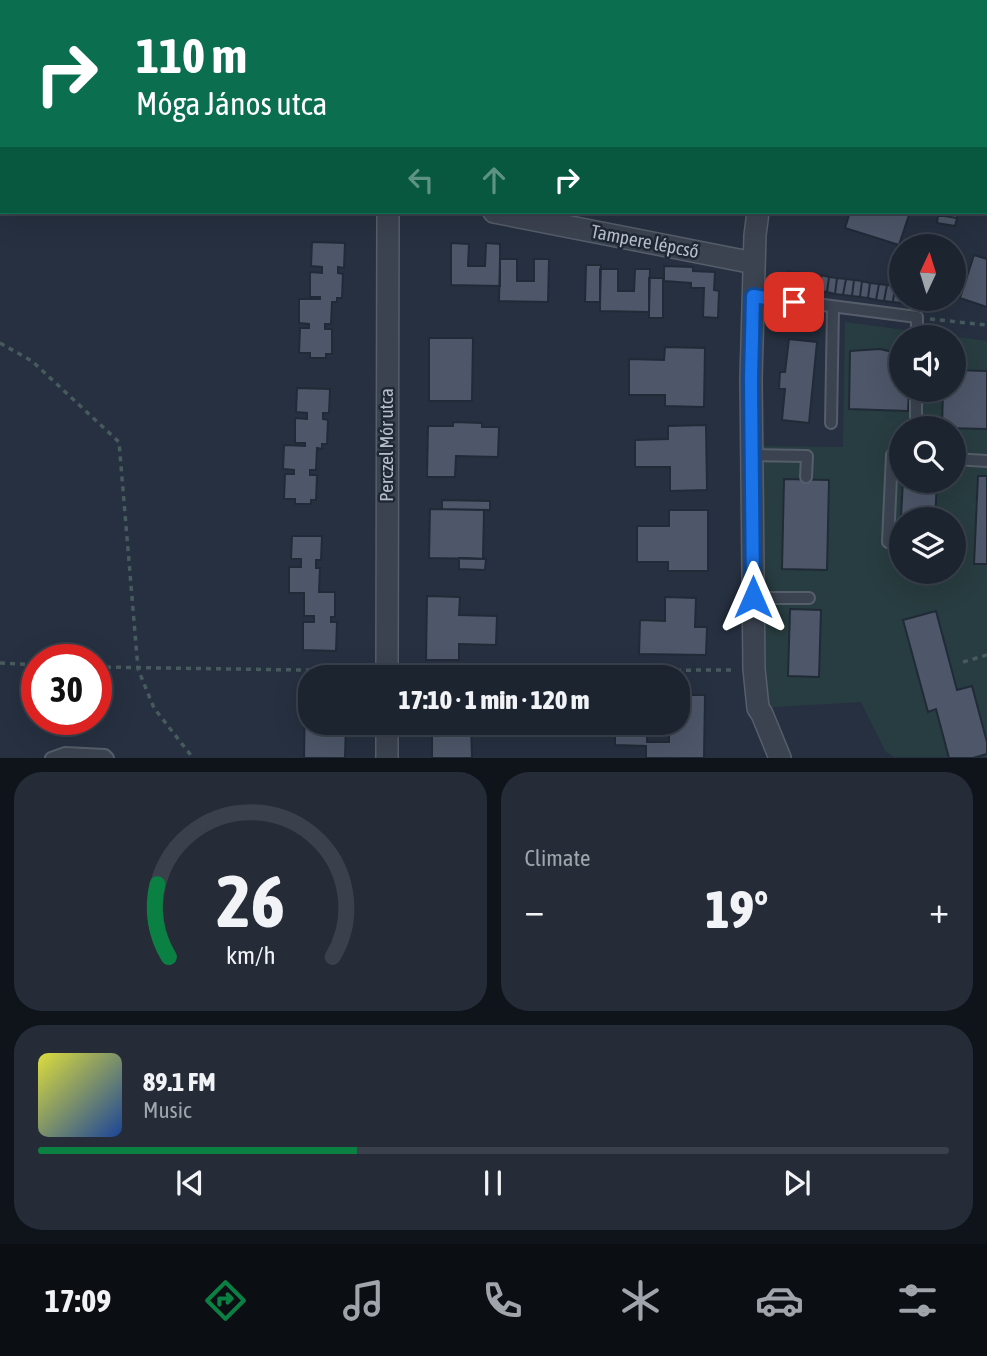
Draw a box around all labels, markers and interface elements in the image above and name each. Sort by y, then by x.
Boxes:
text: 110 m [136,27,247,83]
icon: right [21,28,112,119]
text: Móga János utca [136,85,327,122]
icon: left [402,161,440,199]
icon: ahead [475,161,513,199]
icon: right [548,161,586,199]
street label: Tampere lépcső [589,220,701,262]
north arrow [889,234,966,312]
map controls [889,234,966,584]
pin [764,272,824,332]
icon: arrive [775,283,813,321]
button: sound [889,325,966,402]
street label: Perczel Mór utca [375,388,397,502]
button: search [889,416,966,493]
button: layers [889,507,966,584]
position arrow [716,560,790,634]
speed limit sign: 30 [21,644,112,735]
text: 17:10 · 1 min · 120 m [399,685,589,715]
text: Climate [525,845,590,871]
text: 26 [216,860,284,943]
text: 19° [705,879,768,939]
text: − [525,888,544,931]
text: + [929,888,949,931]
text: km/h [225,941,275,969]
text: 89.1 FM [143,1067,216,1097]
text: Music [143,1097,191,1123]
icon: previous [171,1164,209,1202]
icon: pause [474,1164,512,1202]
icon: next [778,1164,816,1202]
icon: directions [201,1276,250,1325]
icon: music [339,1276,388,1325]
icon: phone [478,1276,527,1325]
icon: climate [616,1276,665,1325]
icon: car [755,1276,804,1325]
icon: filters [893,1276,942,1325]
text: 17:09 [45,1282,111,1319]

